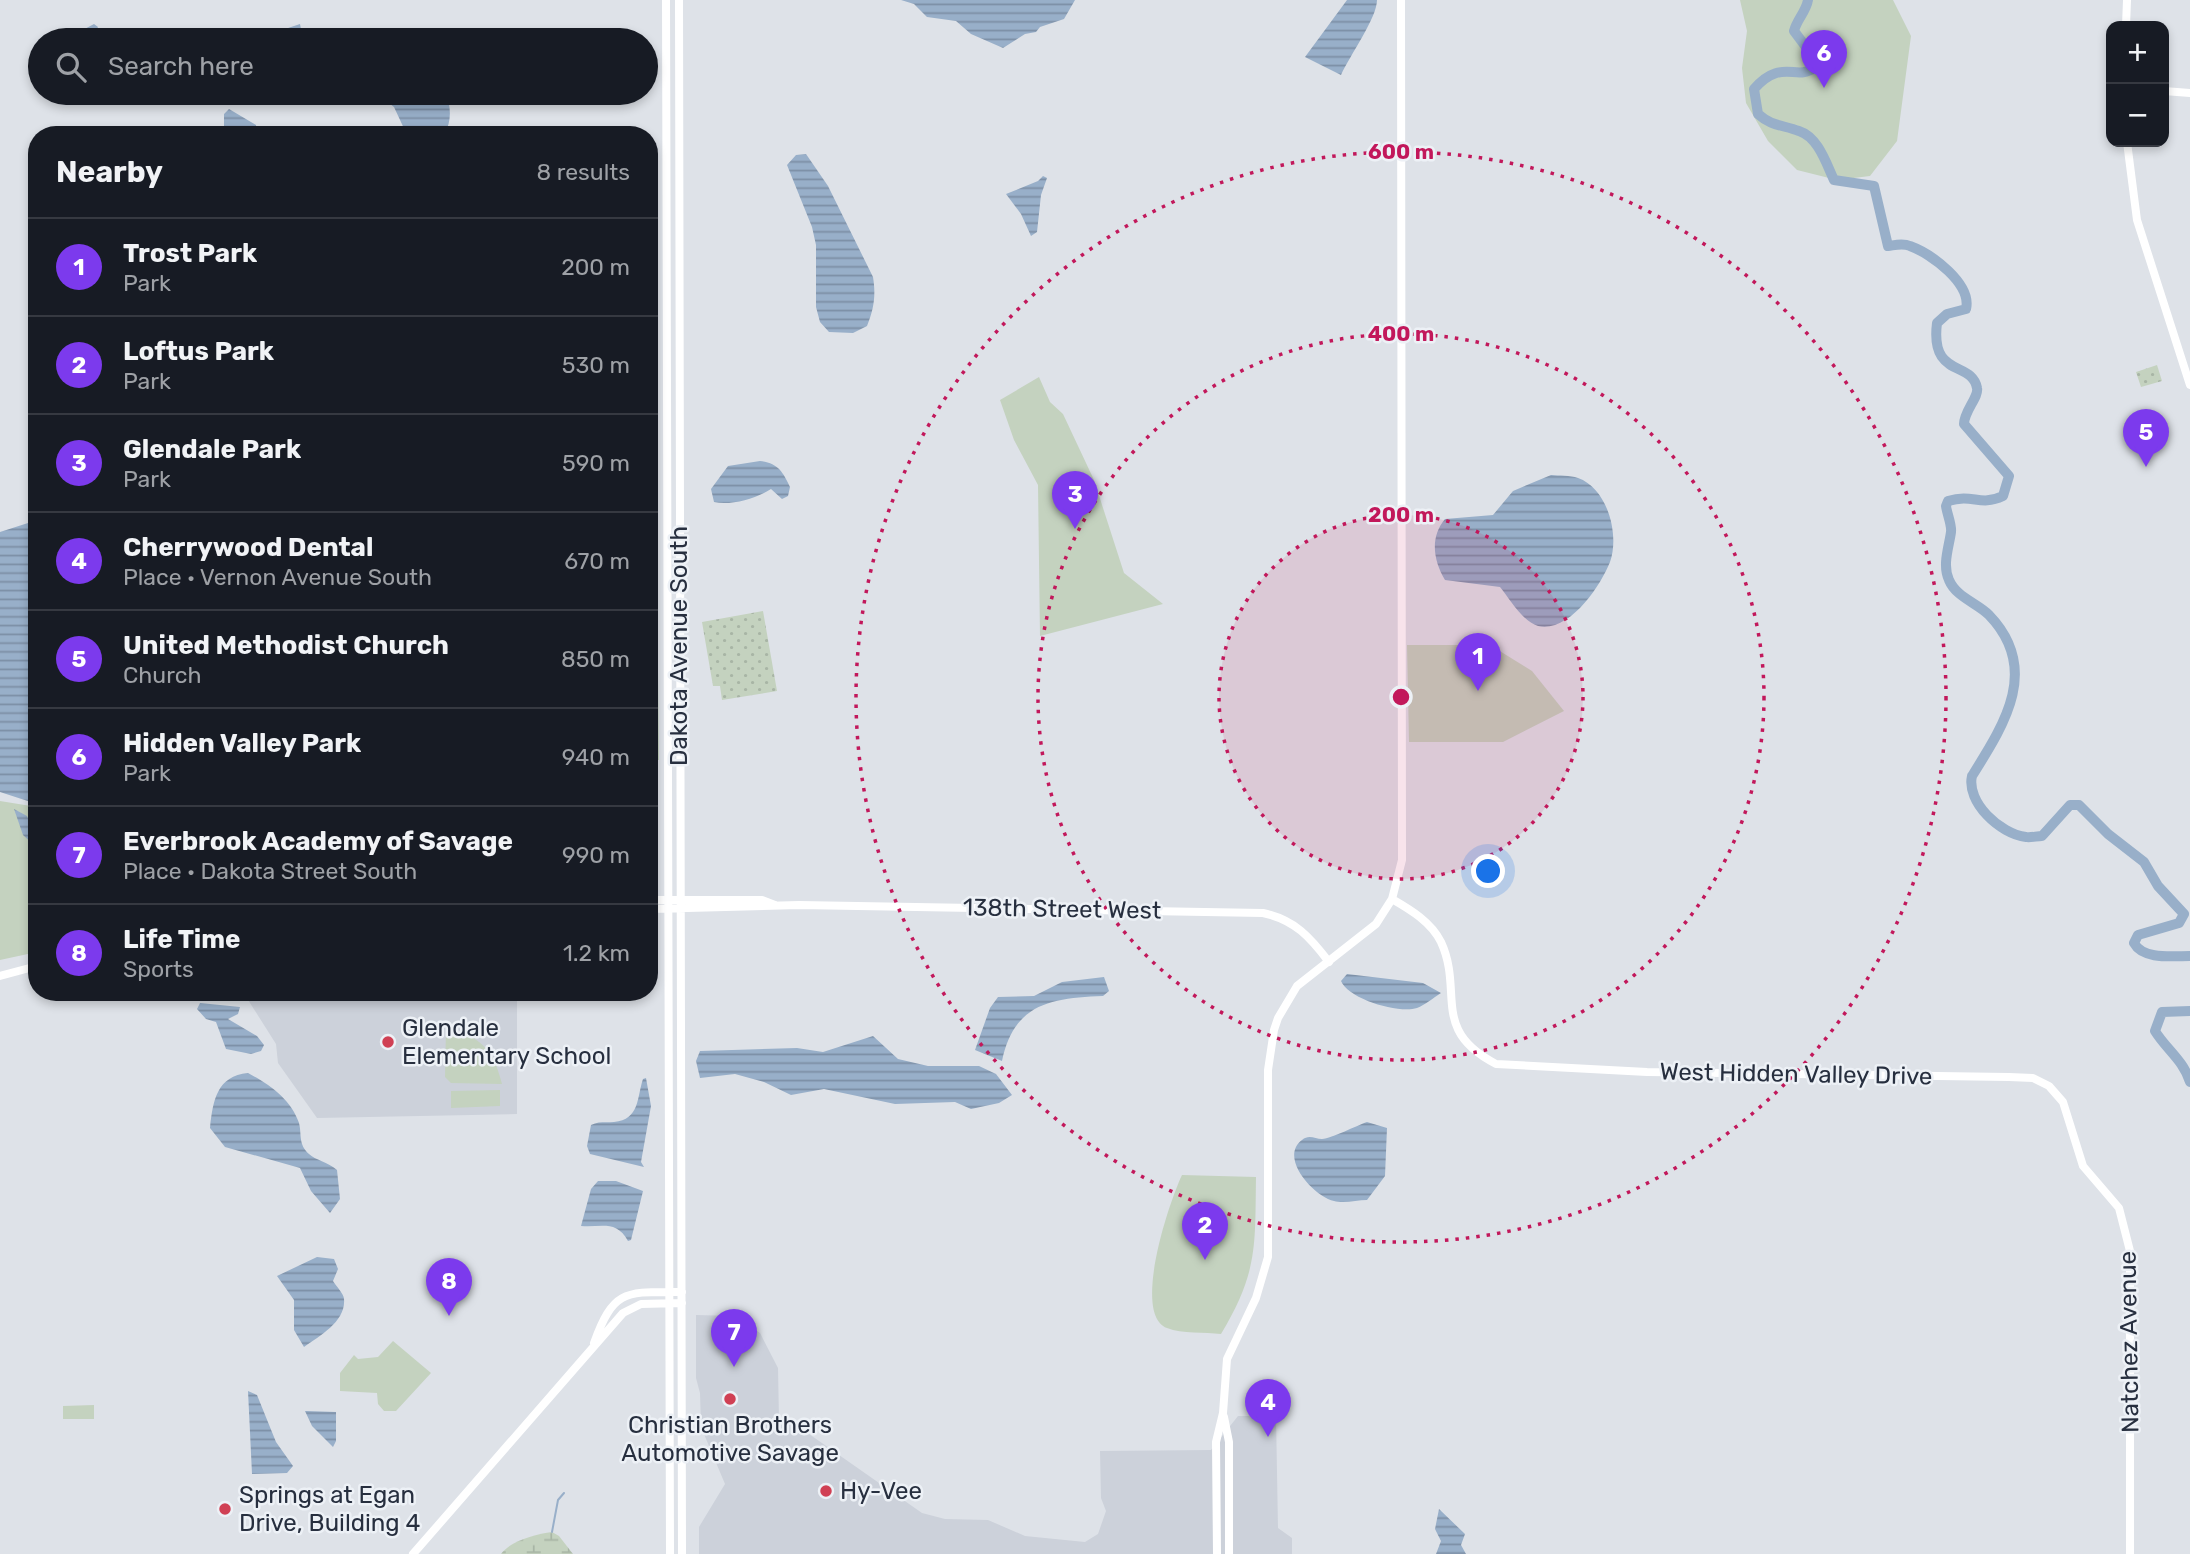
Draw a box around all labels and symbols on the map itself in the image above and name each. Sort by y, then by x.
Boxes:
pin: 6 [1801,30,1847,88]
text: 600 m [1368,139,1434,164]
text: 400 m [1368,321,1434,346]
pin: 5 [2123,409,2169,467]
pin: 3 [1052,471,1098,529]
text: 200 m [1368,502,1434,527]
street label: Dakota Avenue South [665,526,693,766]
pin: 1 [1455,633,1501,691]
centre of rings [1389,685,1413,709]
your location [1471,854,1505,888]
street label: 138th Street West [963,893,1161,925]
place label: Glendale Elementary School [402,1014,611,1070]
marker: Glendale Elementary School [380,1034,396,1050]
street label: West Hidden Valley Drive [1659,1058,1933,1090]
pin: 2 [1182,1202,1228,1260]
street label: Natchez Avenue [2113,1251,2145,1433]
pin: 8 [426,1258,472,1316]
pin: 7 [711,1309,757,1367]
pin: 4 [1245,1379,1291,1437]
marker: Christian Brothers Automotive Savage [722,1391,738,1407]
place label: Christian Brothers Automotive Savage [621,1411,839,1467]
place label: Hy-Vee [840,1477,922,1505]
place label: Springs at Egan Drive, Building 4 [239,1481,421,1537]
marker: Hy-Vee [818,1483,834,1499]
marker: Springs at Egan Drive, Building 4 [217,1501,233,1517]

